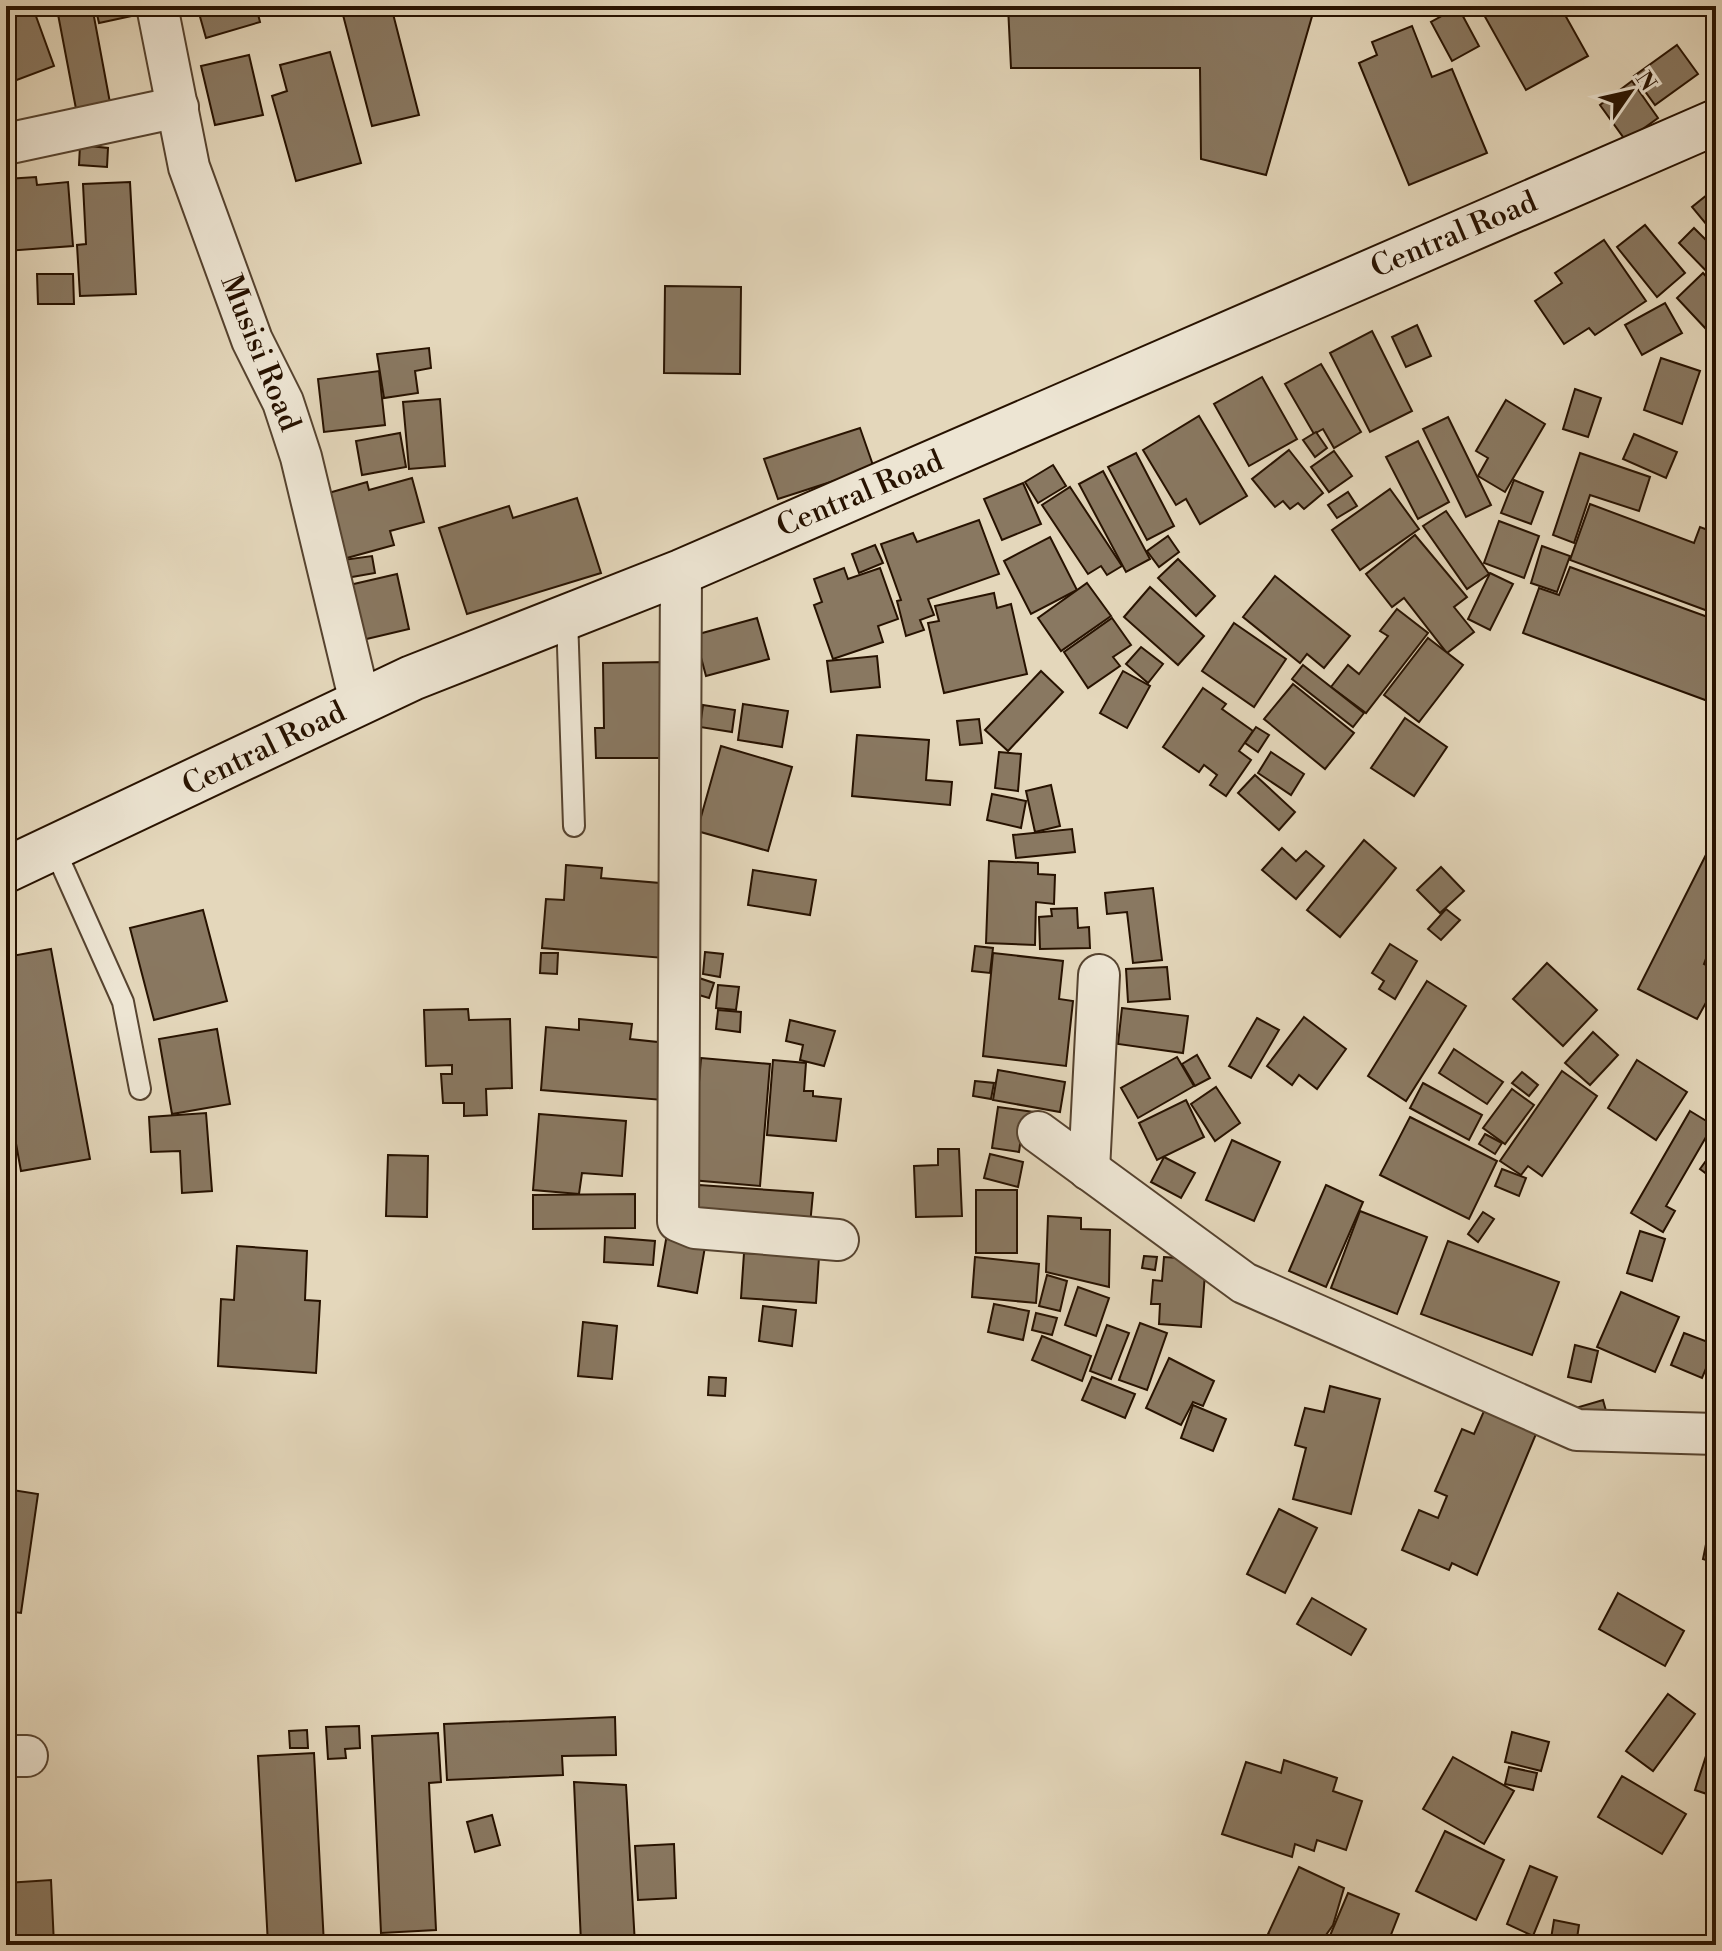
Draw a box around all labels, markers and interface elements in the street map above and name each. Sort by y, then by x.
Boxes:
north arrow [1590,52,1670,132]
text: N [1629,67,1662,97]
street label: Central Road [1365,183,1543,287]
street label: Musisi Road [211,269,309,437]
street label: Central Road [771,442,949,546]
street label: Central Road [176,693,352,805]

